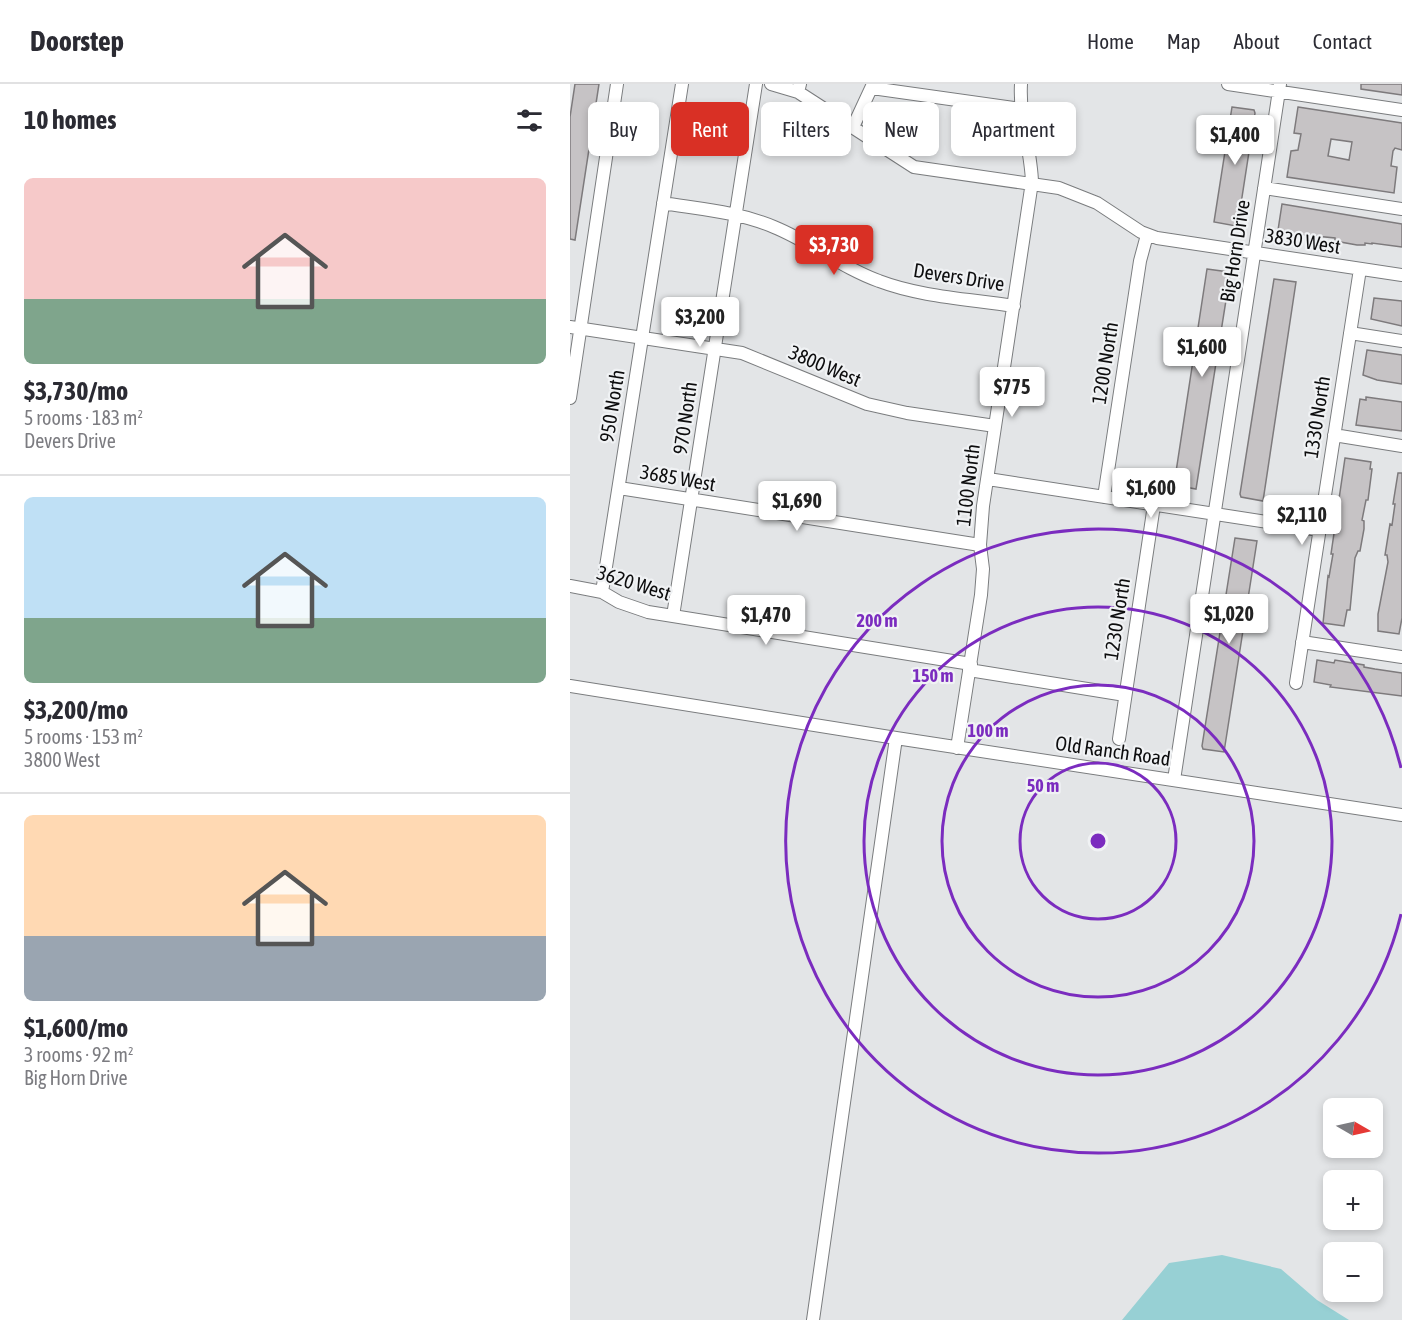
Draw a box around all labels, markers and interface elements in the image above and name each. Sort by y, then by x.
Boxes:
text: Doorstep [30,25,124,57]
text: Home [1087,29,1134,53]
text: Map [1167,29,1201,53]
text: About [1234,29,1280,53]
text: Contact [1313,29,1372,53]
chip: Buy [588,102,659,156]
chip: Rent [671,102,749,156]
chip: Filters [761,102,851,156]
chip: New [863,102,939,156]
chip: Apartment [951,102,1076,156]
icon: filters [513,104,546,137]
text: 10 homes [24,105,117,135]
pin: $1,400 [1186,115,1284,166]
text: $1,400 [1210,123,1260,146]
street label: Big Horn Drive [1215,198,1254,304]
icon: home [231,217,339,325]
street label: 3830 West [1264,223,1343,258]
pin: $3,730 [785,225,883,276]
text: $3,730 [809,233,859,256]
street label: Devers Drive [912,258,1006,295]
pin: $3,200 [651,297,749,348]
text: $3,200 [675,305,725,328]
street label: 1200 North [1087,320,1122,406]
pin: $1,600 [1153,327,1251,378]
text: $1,600 [1177,335,1227,358]
street label: 3800 West [786,340,865,391]
pin: $775 [976,367,1048,418]
street label: 950 North [594,368,629,444]
street label: 1330 North [1299,374,1334,460]
text: $775 [994,375,1030,398]
text: $3,730/mo [24,376,128,406]
street label: 970 North [668,380,701,456]
text: 5 rooms · 183 m² [24,406,143,429]
text: Devers Drive [24,429,116,452]
street label: 1100 North [951,442,984,527]
street label: 3685 West [639,460,718,495]
pin: $1,600 [1102,468,1200,519]
text: $1,600 [1126,476,1176,499]
pin: $1,690 [748,481,846,532]
text: $1,690 [772,489,822,512]
pin: $2,110 [1253,495,1351,546]
text: $2,110 [1277,503,1327,526]
icon: home [231,536,339,644]
street label: 3620 West [594,560,674,605]
street label: 1230 North [1099,576,1134,662]
pin: $1,020 [1180,594,1278,645]
pin: $1,470 [717,595,815,646]
text: $1,020 [1204,602,1254,625]
text: $1,470 [741,603,791,626]
text: 200 m [857,610,897,631]
text: 150 m [913,665,953,686]
text: $3,200/mo [24,695,128,725]
text: 100 m [968,720,1008,741]
text: 5 rooms · 153 m² [24,725,143,748]
street label: Old Ranch Road [1054,731,1172,770]
text: 3800 West [24,748,100,771]
text: 50 m [1027,775,1059,796]
centre of rings [1088,831,1108,851]
icon: home [231,854,339,962]
text: $1,600/mo [24,1013,128,1043]
text: 3 rooms · 92 m² [24,1043,134,1066]
text: Big Horn Drive [24,1066,128,1089]
north arrow [1323,1098,1383,1158]
map controls [1323,1098,1383,1302]
button: + [1323,1170,1383,1230]
button: − [1323,1242,1383,1302]

